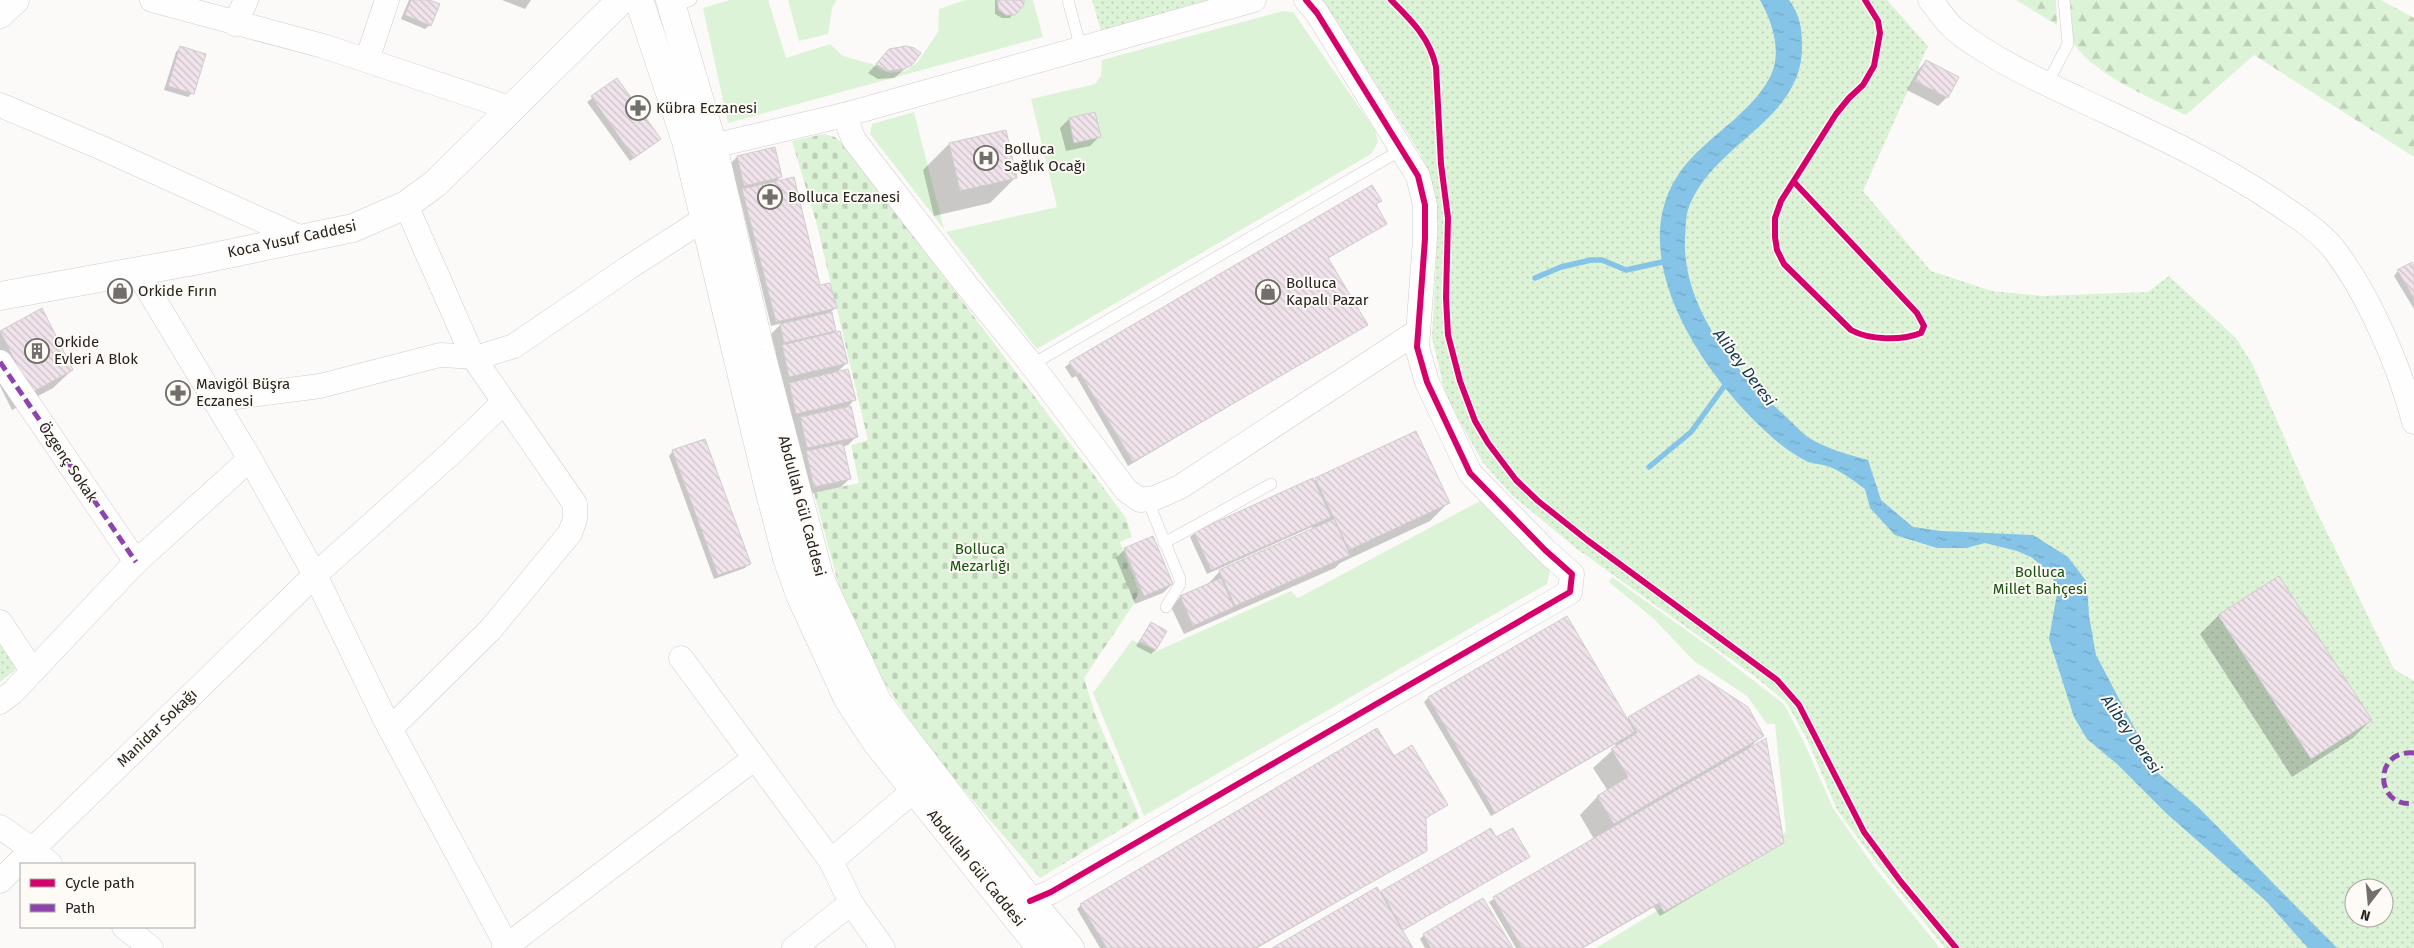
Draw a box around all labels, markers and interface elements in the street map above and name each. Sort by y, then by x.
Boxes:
pharmacy icon: Kübra Eczanesi [625,95,651,121]
place label: Kübra Eczanesi [656,99,757,117]
place label: Bolluca Sağlık Ocağı [1004,140,1086,175]
hospital icon: Bolluca Sağlık Ocağı [973,145,999,171]
pharmacy icon: Bolluca Eczanesi [757,184,783,210]
place label: Bolluca Eczanesi [788,188,900,206]
street label: Koca Yusuf Caddesi [226,217,358,261]
place label: Bolluca Kapalı Pazar [1286,274,1369,309]
shop icon: Orkide Fırın [107,278,133,304]
shop icon: Bolluca Kapalı Pazar [1255,279,1281,305]
place label: Orkide Fırın [138,282,217,300]
water label: Alibey Deresi [1709,324,1780,410]
place label: Orkide Evleri A Blok [54,333,138,368]
building icon: Orkide Evleri A Blok [24,338,50,364]
place label: Mavigöl Büşra Eczanesi [196,375,290,410]
pharmacy icon: Mavigöl Büşra Eczanesi [165,380,191,406]
street label: Özgenç Sokak [35,419,102,506]
street label: Abdullah Gül Caddesi [775,434,829,578]
park label: Bolluca Mezarlığı [950,540,1010,575]
park label: Bolluca Millet Bahçesi [1993,563,2087,598]
street label: Manidar Sokağı [113,685,201,771]
water label: Alibey Deresi [2097,690,2166,778]
street label: Abdullah Gül Caddesi [923,806,1029,930]
legend [20,863,195,928]
text: Cycle path [65,874,135,892]
north arrow [2344,878,2394,928]
text: Path [65,899,95,917]
text: N [2359,906,2372,924]

